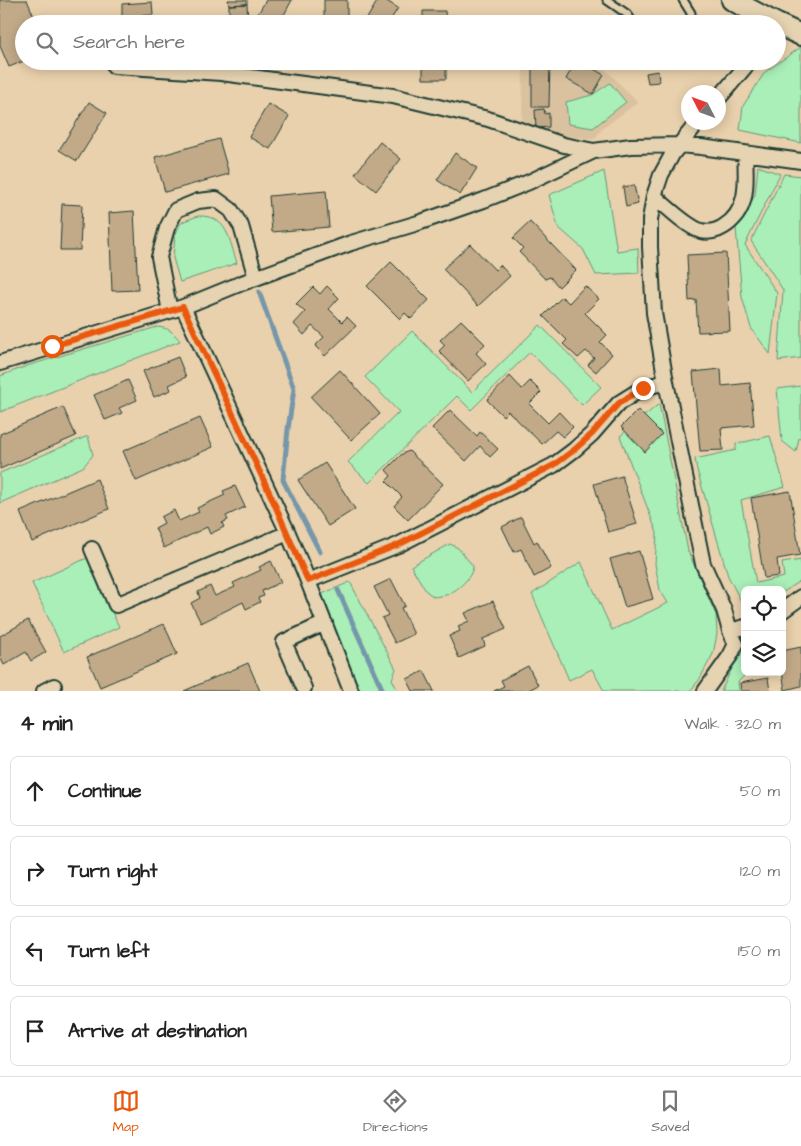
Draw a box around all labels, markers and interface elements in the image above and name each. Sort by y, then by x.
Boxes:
search box [15,15,786,70]
icon: search [33,29,61,57]
text: Search here [73,29,185,56]
north arrow [681,85,726,130]
route start [41,335,64,358]
route end [632,377,655,400]
map controls [741,586,786,676]
button: locate [741,586,786,631]
button: layers [741,631,786,676]
text: 4 min [20,709,73,738]
text: Walk · 320 m [684,713,781,735]
icon: ahead [21,777,49,805]
text: Continue [68,778,142,805]
text: 50 m [740,780,780,802]
icon: right [21,857,49,885]
text: Turn right [68,858,157,885]
text: 120 m [740,860,780,882]
icon: left [21,937,49,965]
text: Turn left [68,938,149,965]
text: 150 m [738,940,780,962]
icon: arrive [21,1017,49,1045]
text: Arrive at destination [68,1018,247,1045]
tab: Map [112,1087,140,1137]
tab: Directions [363,1087,428,1137]
tab: Saved [651,1087,689,1137]

